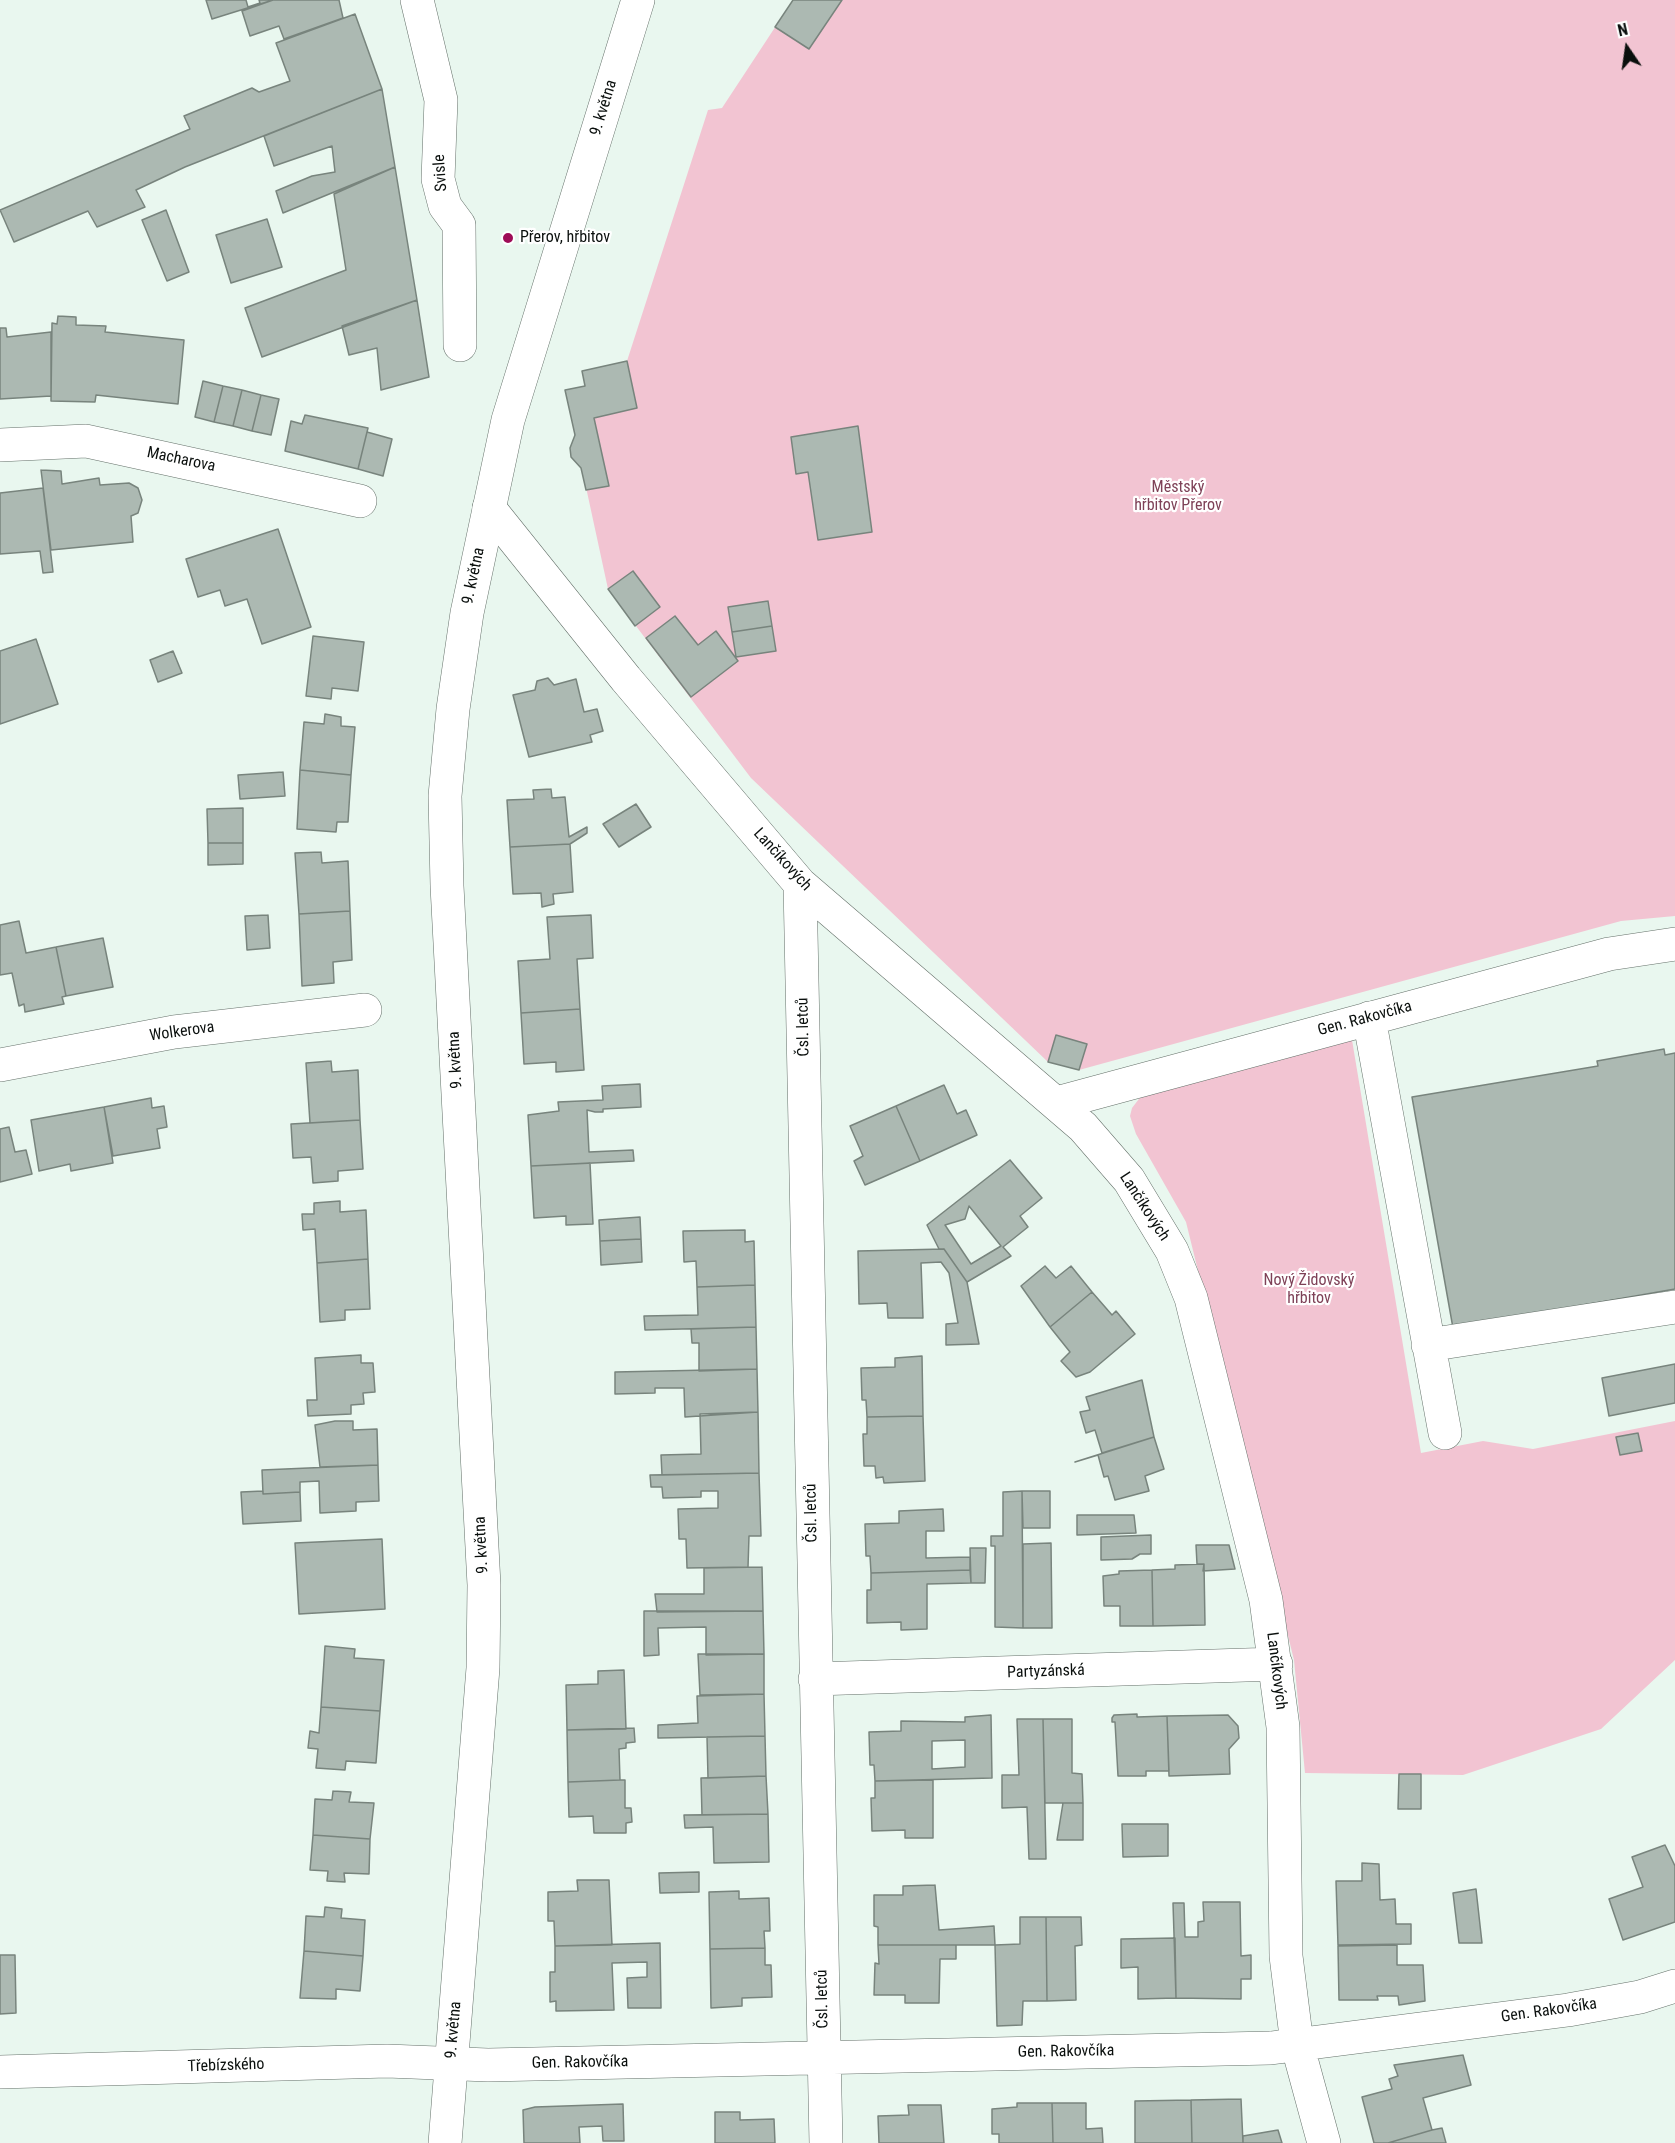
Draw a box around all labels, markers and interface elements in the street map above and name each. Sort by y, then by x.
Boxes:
north arrow [1597,18,1657,78]
text: N [1616,20,1630,40]
street label: 9. května [586,78,622,138]
street label: Svisle [430,154,452,192]
place label: Přerov, hřbitov [520,228,610,248]
marker: Přerov, hřbitov [501,231,515,245]
street label: Macharova [145,443,217,477]
park label: Městský hřbitov Přerov [1134,478,1222,516]
street label: 9. května [459,546,489,606]
street label: Lančíkových [749,825,815,895]
street label: Čsl. letců [794,997,814,1057]
street label: Gen. Rakovčíka [1316,997,1414,1041]
street label: Wolkerova [148,1018,216,1046]
street label: 9. května [445,1031,467,1089]
street label: Lančíkových [1115,1169,1173,1245]
park label: Nový Židovský hřbitov [1264,1271,1354,1309]
street label: Čsl. letců [802,1483,822,1543]
street label: 9. května [471,1516,493,1574]
street label: Lančíkových [1262,1631,1290,1711]
street label: Partyzánská [1007,1661,1085,1683]
street label: Čsl. letců [813,1969,833,2029]
street label: Gen. Rakovčíka [1500,1995,1598,2027]
street label: 9. května [442,2001,466,2059]
street label: Gen. Rakovčíka [1018,2042,1114,2062]
street label: Gen. Rakovčíka [532,2053,628,2073]
street label: Třebízského [187,2055,265,2077]

